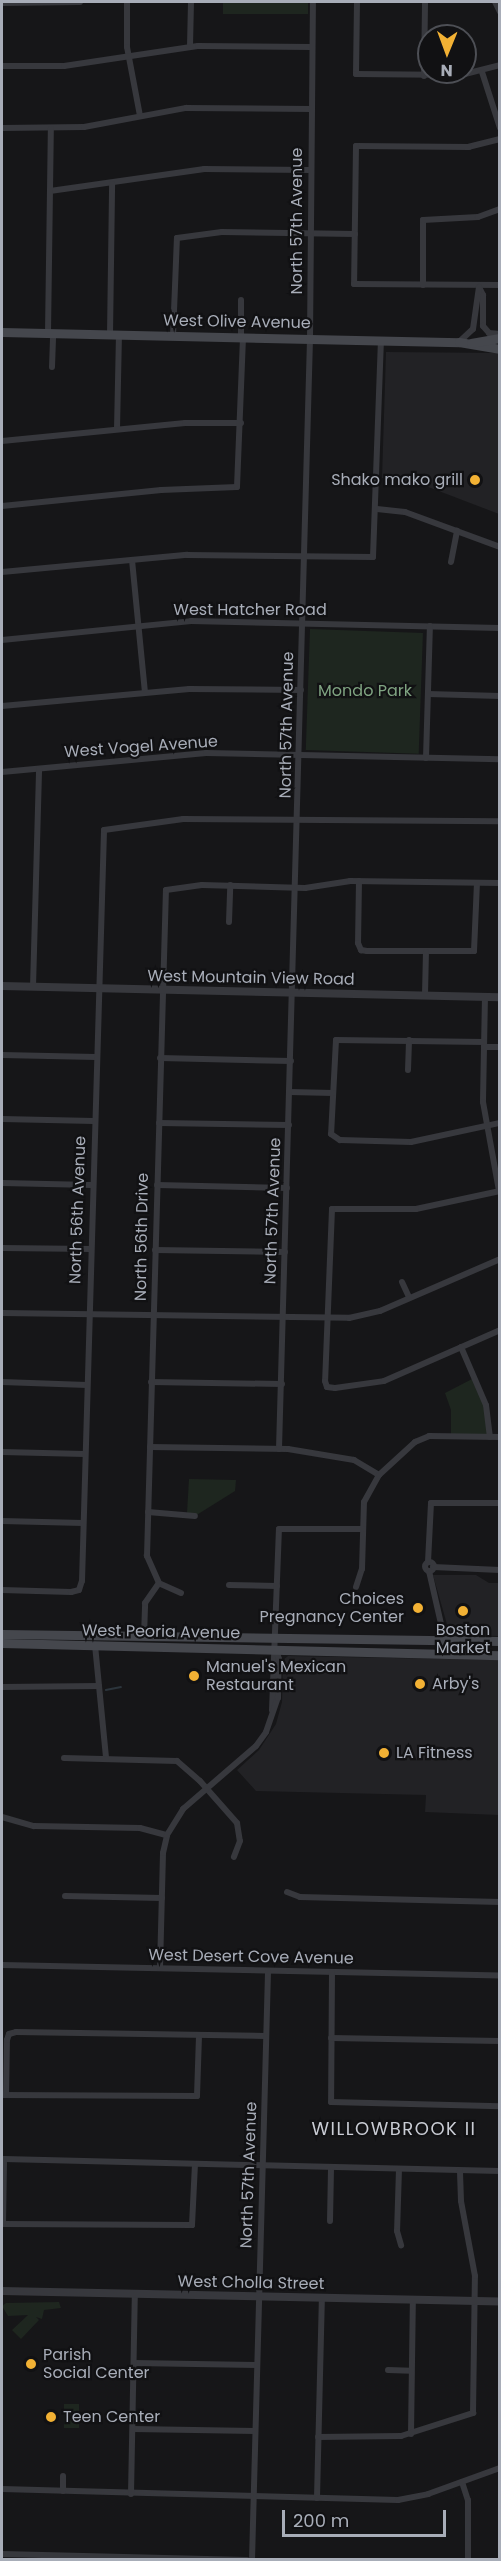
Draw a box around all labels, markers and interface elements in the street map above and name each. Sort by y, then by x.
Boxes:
north arrow [417,24,477,84]
text: N [440,59,453,82]
street label: North 57th Avenue [287,148,307,294]
street label: West Olive Avenue [163,311,311,333]
place label: Shako mako grill [331,470,463,490]
marker: Shako mako grill [468,473,482,487]
street label: West Hatcher Road [173,600,327,620]
street label: North 57th Avenue [276,651,298,799]
park label: Mondo Park [318,681,412,701]
street label: West Vogel Avenue [63,732,219,762]
street label: West Mountain View Road [147,967,355,989]
street label: North 56th Avenue [66,1136,90,1284]
street label: North 57th Avenue [261,1137,285,1285]
street label: North 56th Drive [131,1173,153,1301]
place label: Choices Pregnancy Center [260,1589,404,1627]
marker: Choices Pregnancy Center [409,1599,427,1617]
marker: Boston Market [456,1604,470,1618]
place label: Boston Market [436,1620,490,1658]
street label: West Peoria Avenue [82,1621,240,1643]
place label: Manuel's Mexican Restaurant [206,1657,346,1695]
marker: Manuel's Mexican Restaurant [187,1669,201,1683]
place label: Arby's [432,1674,479,1694]
marker: Arby's [413,1677,427,1691]
place label: LA Fitness [396,1743,473,1763]
marker: LA Fitness [377,1746,391,1760]
street label: West Desert Cove Avenue [148,1946,354,1968]
street label: North 57th Avenue [237,2101,261,2249]
district label: WILLOWBROOK II [312,2118,476,2140]
street label: West Cholla Street [178,2272,324,2294]
place label: Parish Social Center [43,2345,150,2383]
marker: Parish Social Center [24,2357,38,2371]
place label: Teen Center [63,2407,160,2427]
marker: Teen Center [44,2410,58,2424]
scale bar [285,2498,448,2536]
text: 200 m [293,2508,349,2533]

